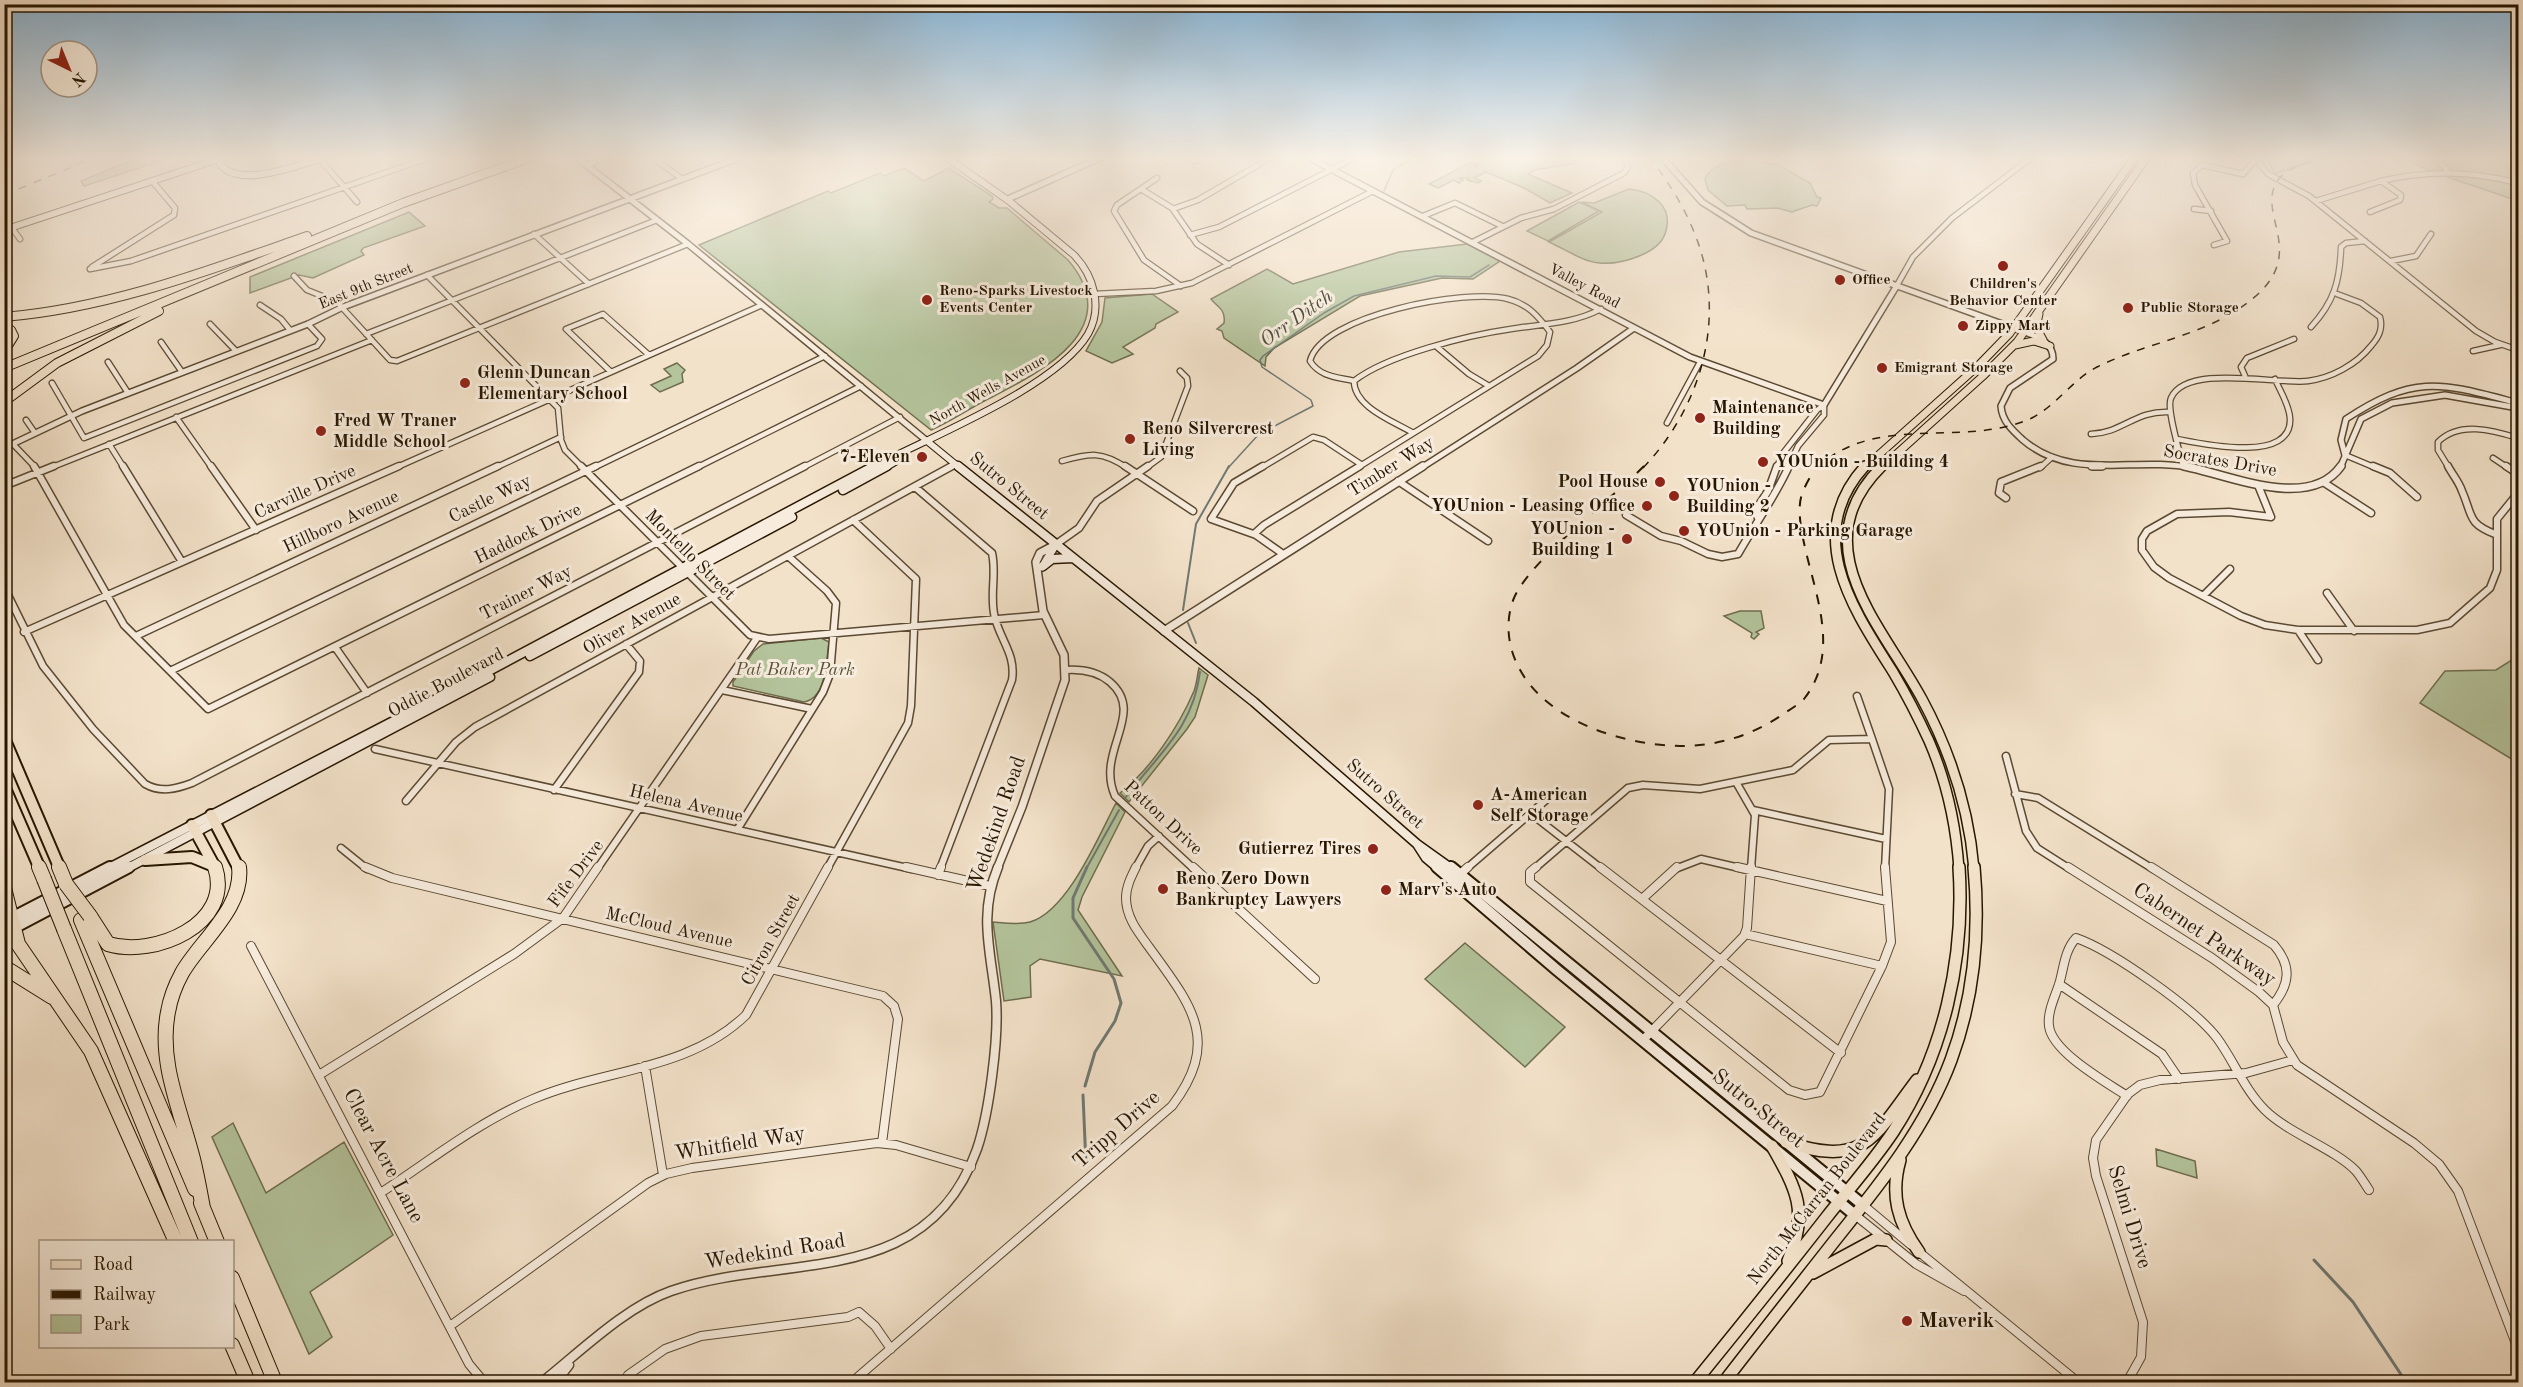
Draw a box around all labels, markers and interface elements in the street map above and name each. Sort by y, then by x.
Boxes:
north arrow [39,39,99,99]
text: N [67,68,88,89]
marker: Children's Behavior Center [1996,259,2010,273]
street label: East 9th Street [317,261,415,313]
street label: Valley Road [1546,262,1622,312]
marker: Office [1833,273,1847,287]
place label: Office [1852,273,1890,288]
place label: Children's Behavior Center [1949,277,2058,309]
place label: Reno-Sparks Livestock Events Center [939,284,1093,316]
water label: Orr Ditch [1257,287,1337,351]
marker: Reno-Sparks Livestock Events Center [920,293,934,307]
marker: Public Storage [2121,301,2135,315]
place label: Public Storage [2140,301,2239,316]
marker: Zippy Mart [1956,319,1970,333]
place label: Zippy Mart [1975,319,2051,334]
street label: North Wells Avenue [927,353,1049,429]
marker: Emigrant Storage [1875,361,1889,375]
place label: Emigrant Storage [1894,361,2013,376]
place label: Glenn Duncan Elementary School [477,364,628,403]
marker: Glenn Duncan Elementary School [458,376,472,390]
place label: Maintenance Building [1712,399,1814,438]
marker: Maintenance Building [1693,411,1707,425]
place label: Fred W Traner Middle School [333,412,457,451]
place label: Reno Silvercrest Living [1142,420,1274,459]
marker: Fred W Traner Middle School [314,424,328,438]
marker: Reno Silvercrest Living [1123,432,1137,446]
street label: Timber Way [1345,433,1438,501]
street label: Socrates Drive [2162,442,2278,480]
place label: 7-Eleven [839,448,910,466]
street label: Sutro Street [966,449,1052,523]
marker: 7-Eleven [915,450,929,464]
place label: YOUnion - Building 4 [1775,453,1949,471]
marker: YOUnion - Building 4 [1756,455,1770,469]
street label: Carville Drive [252,462,358,522]
street label: Castle Way [446,471,534,527]
place label: Pool House [1558,473,1648,491]
marker: Pool House [1653,475,1667,489]
place label: YOUnion - Building 2 [1686,477,1771,516]
street label: Hillboro Avenue [280,487,402,557]
marker: YOUnion - Building 2 [1667,489,1681,503]
place label: YOUnion - Leasing Office [1431,497,1635,515]
marker: YOUnion - Leasing Office [1640,499,1654,513]
street label: Haddock Drive [472,500,584,568]
street label: Montello Street [641,506,739,604]
place label: YOUnion - Building 1 [1530,520,1615,559]
place label: YOUnion - Parking Garage [1696,522,1913,540]
marker: YOUnion - Parking Garage [1677,524,1691,538]
marker: YOUnion - Building 1 [1620,532,1634,546]
street label: Trainer Way [477,562,575,624]
street label: Oliver Avenue [580,590,684,658]
street label: Oddie Boulevard [385,645,507,721]
park label: Pat Baker Park [734,661,855,679]
street label: Wedekind Road [964,753,1030,895]
street label: Sutro Street [1343,756,1427,832]
street label: Patton Drive [1120,777,1206,859]
street label: Helena Avenue [627,782,745,826]
place label: A-American Self Storage [1490,786,1589,825]
marker: A-American Self Storage [1471,798,1485,812]
street label: Fife Drive [545,837,607,911]
place label: Gutierrez Tires [1238,840,1361,858]
marker: Gutierrez Tires [1366,842,1380,856]
place label: Reno Zero Down Bankruptcy Lawyers [1175,870,1342,909]
street label: Cabernet Parkway [2129,879,2279,991]
place label: Marv's Auto [1398,881,1497,899]
marker: Reno Zero Down Bankruptcy Lawyers [1156,882,1170,896]
marker: Marv's Auto [1379,883,1393,897]
street label: Citron Street [738,891,804,989]
street label: McCloud Avenue [604,905,734,951]
street label: Sutro Street [1708,1066,1808,1152]
street label: Clear Acre Lane [339,1085,427,1227]
street label: Tripp Drive [1070,1087,1164,1173]
street label: North McCarran Boulevard [1745,1110,1889,1288]
street label: Whitfield Way [673,1123,807,1165]
street label: Selmi Drive [2103,1163,2155,1271]
street label: Wedekind Road [703,1230,847,1273]
legend [39,1240,234,1348]
text: Road [93,1256,133,1274]
text: Railway [93,1286,156,1304]
place label: Maverik [1919,1311,1995,1332]
marker: Maverik [1900,1314,1914,1328]
text: Park [93,1316,130,1334]

